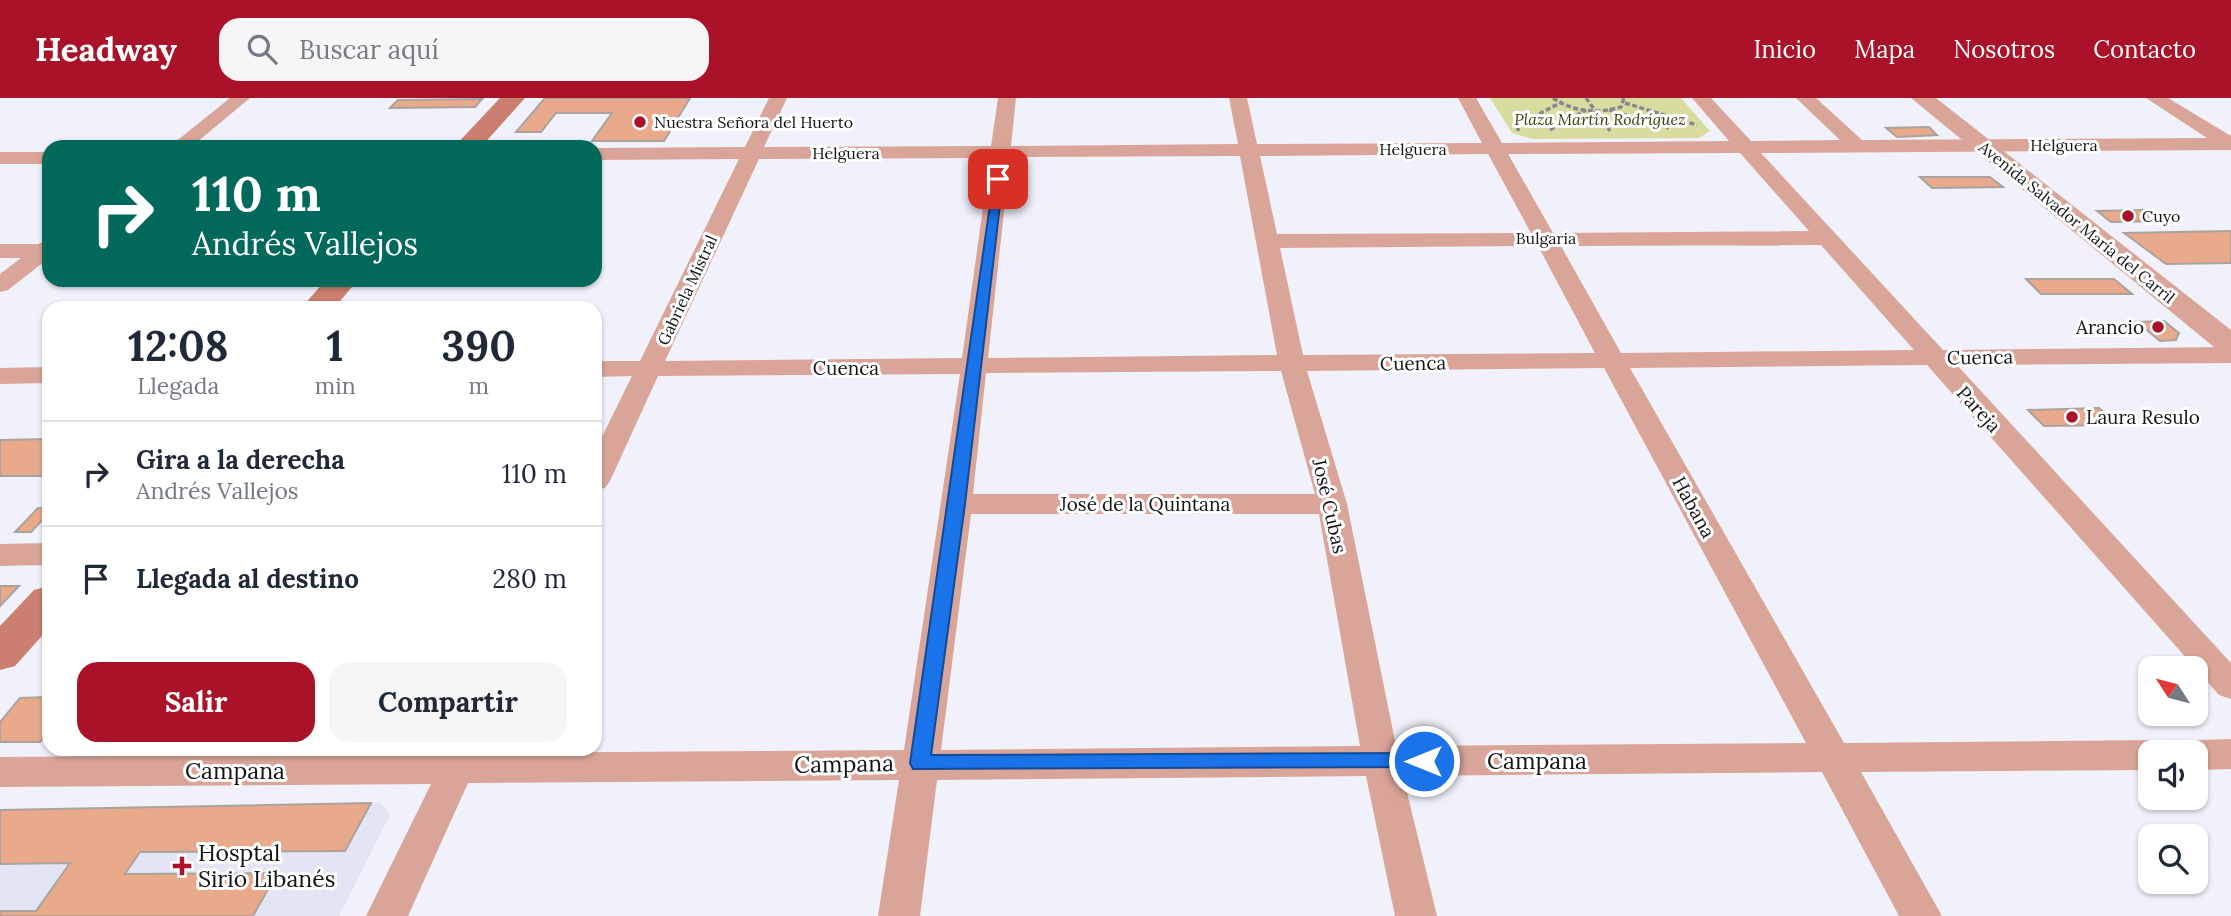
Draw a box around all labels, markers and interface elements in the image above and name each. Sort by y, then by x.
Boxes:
search box [219,18,709,81]
text: Headway [35,28,177,70]
icon: search [243,30,281,68]
text: Buscar aquí [299,33,439,66]
text: Inicio [1753,34,1816,65]
text: Mapa [1854,34,1915,65]
text: Nosotros [1953,34,2055,65]
text: Contacto [2093,34,2196,65]
park label: Plaza Martín Rodríguez [1514,109,1686,129]
place label: Nuestra Señora del Huerto [654,112,853,132]
marker: Nuestra Señora del Huerto [632,114,648,130]
street label: Helguera [2030,135,2098,155]
street label: Avenida Salvador María del Carril [1974,136,2179,307]
street label: Helguera [1379,139,1447,159]
street label: Helguera [812,143,880,163]
pin [968,149,1028,209]
icon: arrive [979,160,1017,198]
text: 110 m [192,162,321,224]
icon: right [77,168,168,259]
place label: Cuyo [2142,206,2180,226]
marker: Cuyo [2120,208,2136,224]
text: Andrés Vallejos [192,223,418,264]
street label: Bulgaria [1516,228,1576,248]
street label: Gabriela Mistral [653,232,721,348]
place label: Arancio [2075,315,2144,339]
text: 12:08 [128,319,229,373]
text: 1 [327,319,344,373]
text: 390 [442,319,516,373]
marker: Arancio [2150,319,2166,335]
street label: Cuenca [1947,344,2014,370]
street label: Cuenca [1380,350,1447,376]
street label: Cuenca [813,356,879,380]
text: Llegada [137,371,219,400]
text: min [315,371,356,400]
text: m [469,371,489,400]
street label: Pareja [1952,381,2006,437]
place label: Laura Resulo [2086,405,2200,429]
marker: Laura Resulo [2064,409,2080,425]
text: Gira a la derecha [136,443,345,476]
icon: right [77,455,115,493]
street label: José Cubas [1307,455,1353,556]
text: 110 m [502,457,567,490]
street label: Habana [1667,472,1721,542]
text: Andrés Vallejos [136,476,299,505]
street label: José de la Quintana [1059,492,1230,516]
icon: arrive [77,560,115,598]
text: Llegada al destino [136,562,359,595]
text: 280 m [492,562,567,595]
north arrow [2138,656,2208,726]
map controls [2138,656,2208,894]
button: Salir [77,662,315,742]
button: Compartir [329,662,567,742]
position arrow [1387,724,1461,798]
button: sound [2138,740,2208,810]
street label: Campana [1487,746,1587,775]
street label: Campana [794,748,894,779]
street label: Campana [185,756,285,785]
button: search [2138,824,2208,894]
place label: Hosptal Sirio Libanés [198,838,335,893]
marker: Hosptal Sirio Libanés [172,856,192,876]

